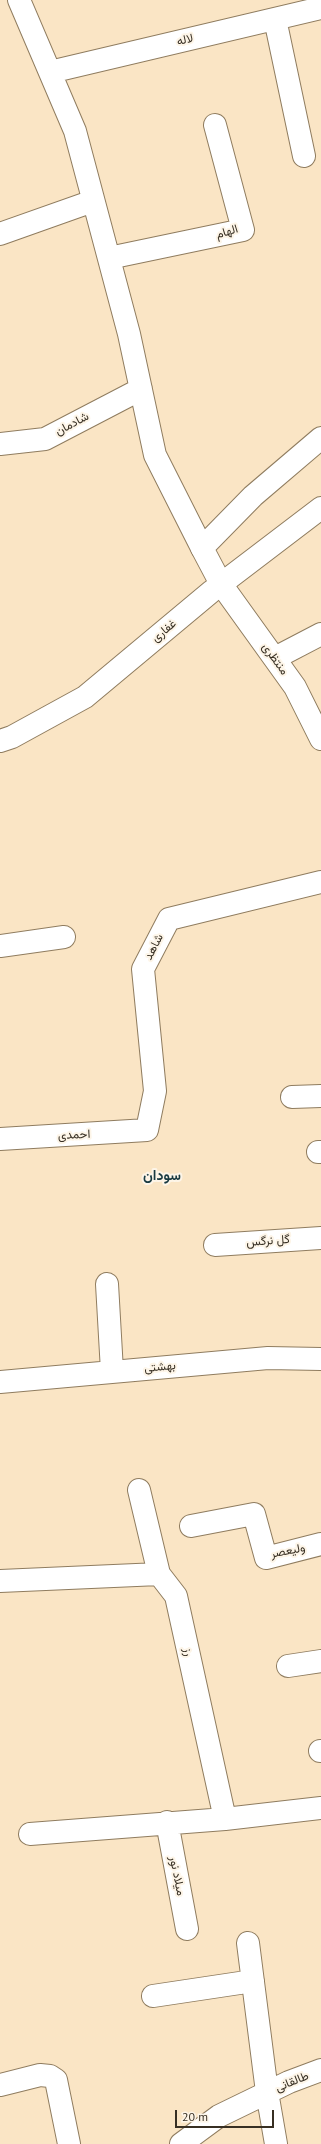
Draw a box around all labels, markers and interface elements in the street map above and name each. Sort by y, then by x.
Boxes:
street label: لاله [175,31,195,49]
street label: الهام [214,222,240,242]
street label: شادمان [53,409,91,439]
street label: غفاری [149,617,179,645]
street label: منتظری [259,640,291,678]
street label: شاهد [141,932,167,962]
street label: احمدی [57,1127,91,1143]
district label: سودان [143,1168,181,1184]
street label: گل نرگس [246,1232,290,1250]
street label: بهشتی [144,1358,176,1376]
street label: ولیعصر [269,1541,307,1561]
street label: رز [180,1647,196,1657]
street label: میلاد نور [166,1855,188,1897]
street label: طالقانی [273,2069,311,2095]
scale bar [177,2102,276,2128]
text: 20 m [182,2109,208,2124]

